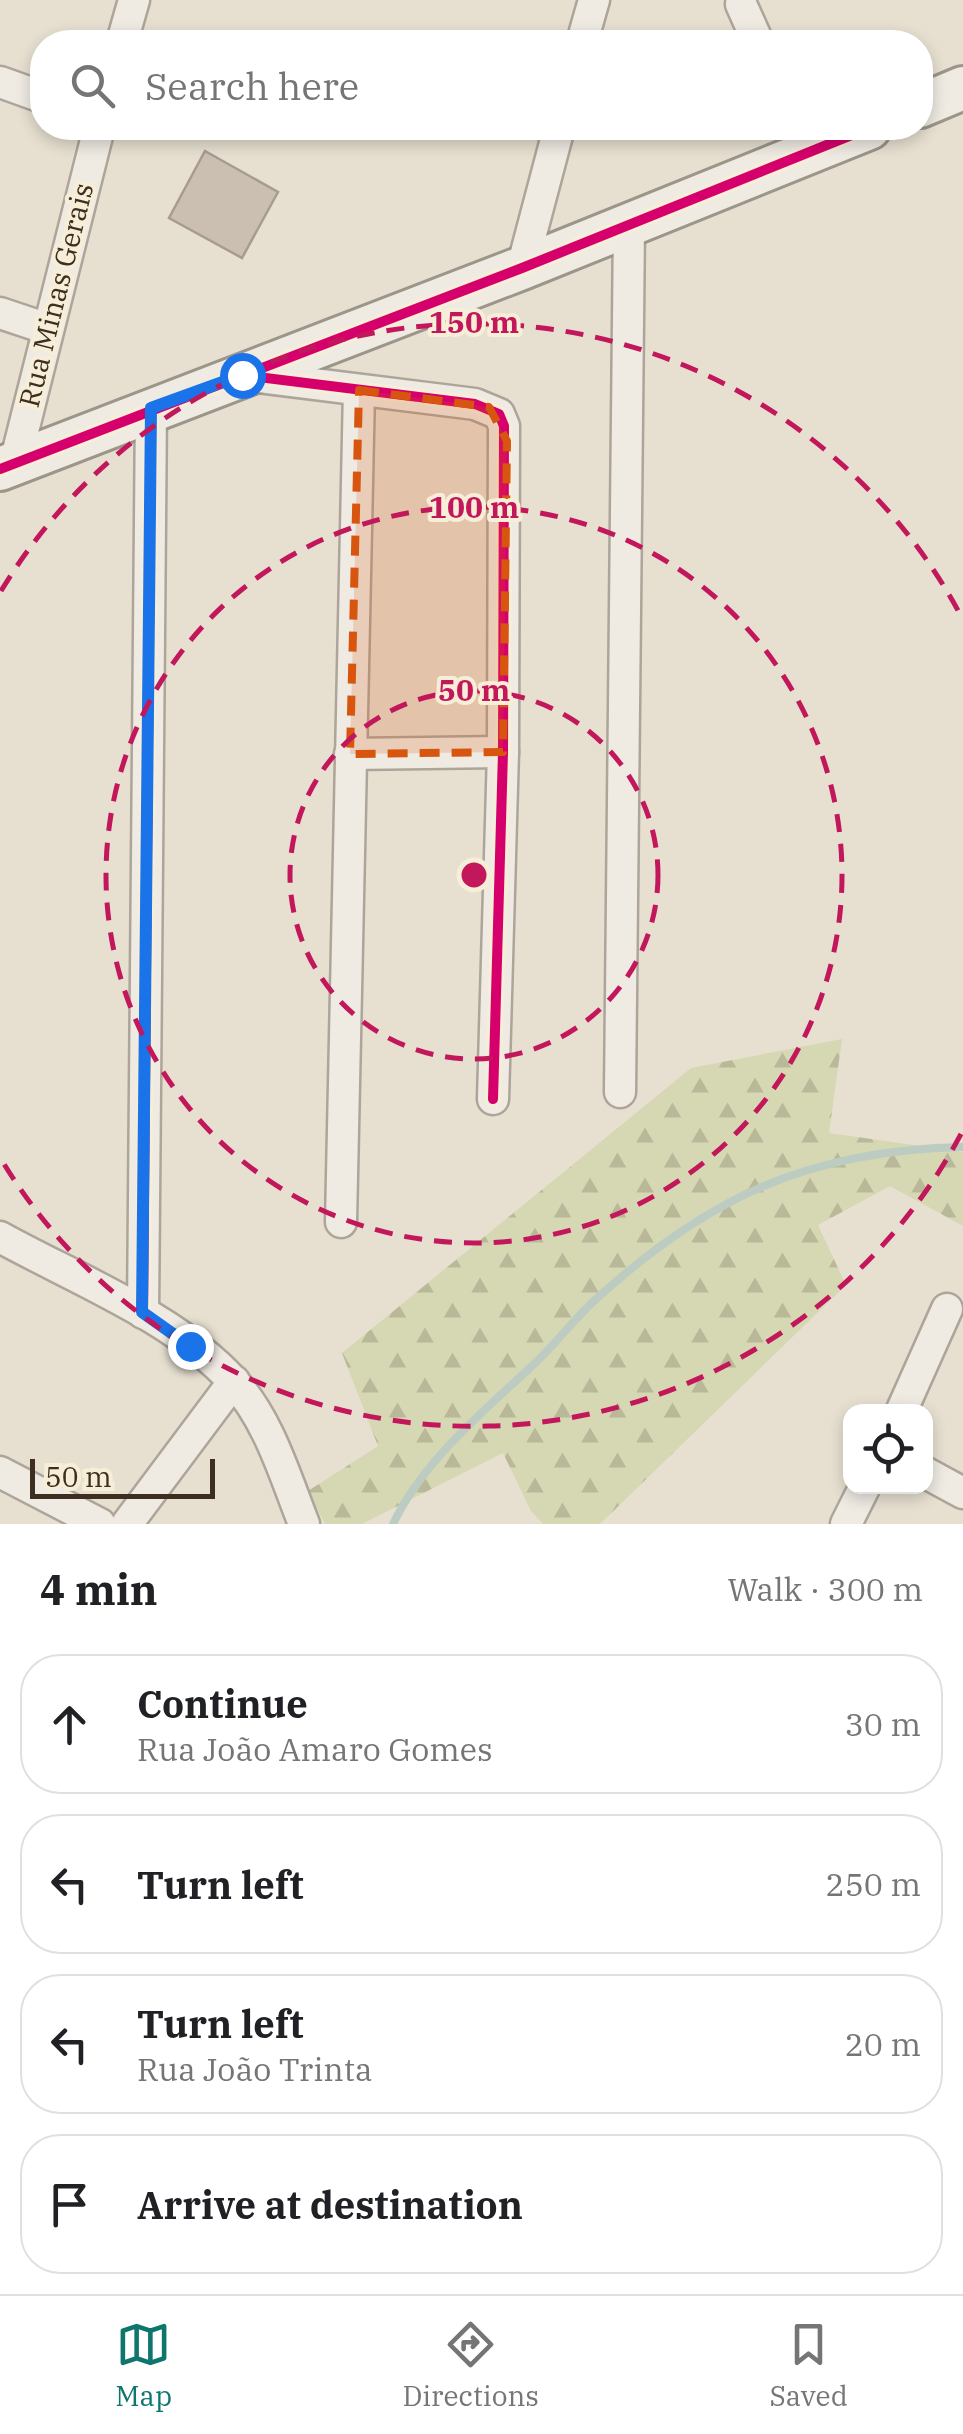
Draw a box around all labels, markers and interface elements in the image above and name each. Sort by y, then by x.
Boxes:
search box [30,30,933,140]
icon: search [65,58,120,113]
text: Search here [145,61,359,110]
street label: Rua Minas Gerais [10,179,101,411]
text: 150 m [429,302,519,341]
route start [220,353,266,399]
text: 100 m [429,487,519,526]
text: 50 m [438,670,510,709]
centre of rings [456,857,492,893]
route end [168,1324,214,1370]
map controls [843,1404,933,1494]
button: locate [843,1404,933,1494]
scale bar [30,1454,215,1498]
text: 50 m [45,1458,112,1495]
text: 4 min [40,1562,158,1617]
text: Walk · 300 m [727,1568,923,1610]
text: Continue [137,1679,308,1728]
icon: ahead [42,1697,97,1752]
text: 30 m [845,1703,921,1745]
text: Rua João Amaro Gomes [137,1728,493,1770]
icon: left [42,1857,97,1912]
text: Turn left [137,1860,304,1909]
text: 250 m [825,1863,921,1905]
text: Turn left [137,1999,304,2048]
icon: left [42,2017,97,2072]
text: 20 m [845,2023,921,2065]
text: Rua João Trinta [137,2048,373,2090]
icon: arrive [42,2177,97,2232]
text: Arrive at destination [137,2180,523,2229]
tab: Map [115,2317,172,2414]
tab: Directions [402,2317,539,2414]
tab: Saved [769,2317,848,2414]

